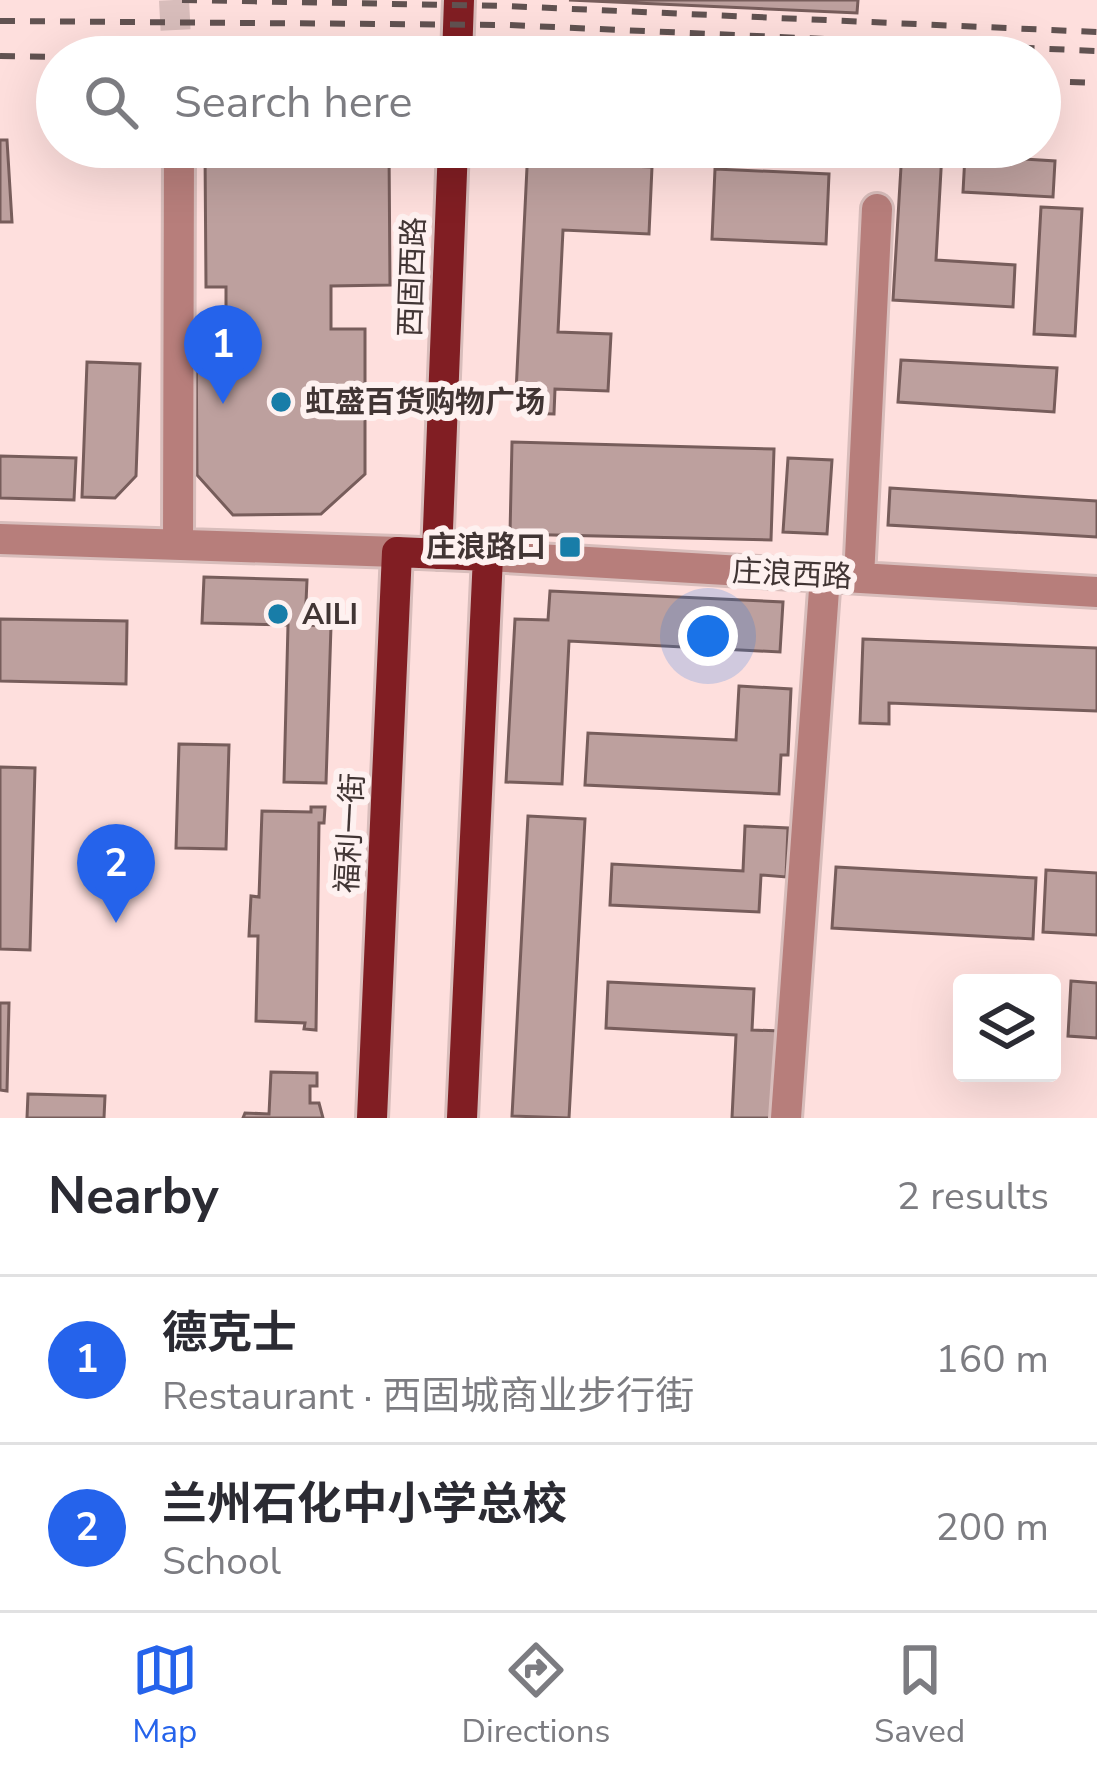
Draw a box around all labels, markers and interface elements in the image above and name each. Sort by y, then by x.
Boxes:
search box [36,36,1061,168]
icon: search [78,69,144,135]
text: Search here [174,72,413,133]
street label: 西固西路 [390,216,435,338]
pin: 1 [184,305,262,404]
place label: 虹盛百货购物广场 [305,382,545,423]
marker: 虹盛百货购物广场 [268,389,294,415]
place label: 庄浪路口 [426,527,546,568]
marker: 庄浪路口 [557,534,583,560]
street label: 庄浪西路 [731,551,853,598]
place label: AILI [302,594,358,635]
marker: AILI [265,601,291,627]
your location [678,606,738,666]
street label: 福利一街 [327,772,374,894]
pin: 2 [77,824,155,923]
map controls [953,974,1061,1082]
button: layers [953,974,1061,1082]
text: Nearby [48,1161,219,1231]
text: 2 results [897,1170,1049,1223]
text: 德克士 [162,1303,297,1364]
text: 1 [75,1333,99,1386]
text: 160 m [935,1333,1049,1386]
text: Restaurant · 西固城商业步行街 [162,1370,694,1423]
text: 兰州石化中小学总校 [162,1474,567,1535]
text: 2 [75,1501,99,1554]
text: 200 m [935,1501,1049,1554]
text: School [162,1535,281,1588]
tab: Map [132,1637,198,1754]
tab: Directions [462,1637,610,1754]
tab: Saved [874,1637,965,1754]

